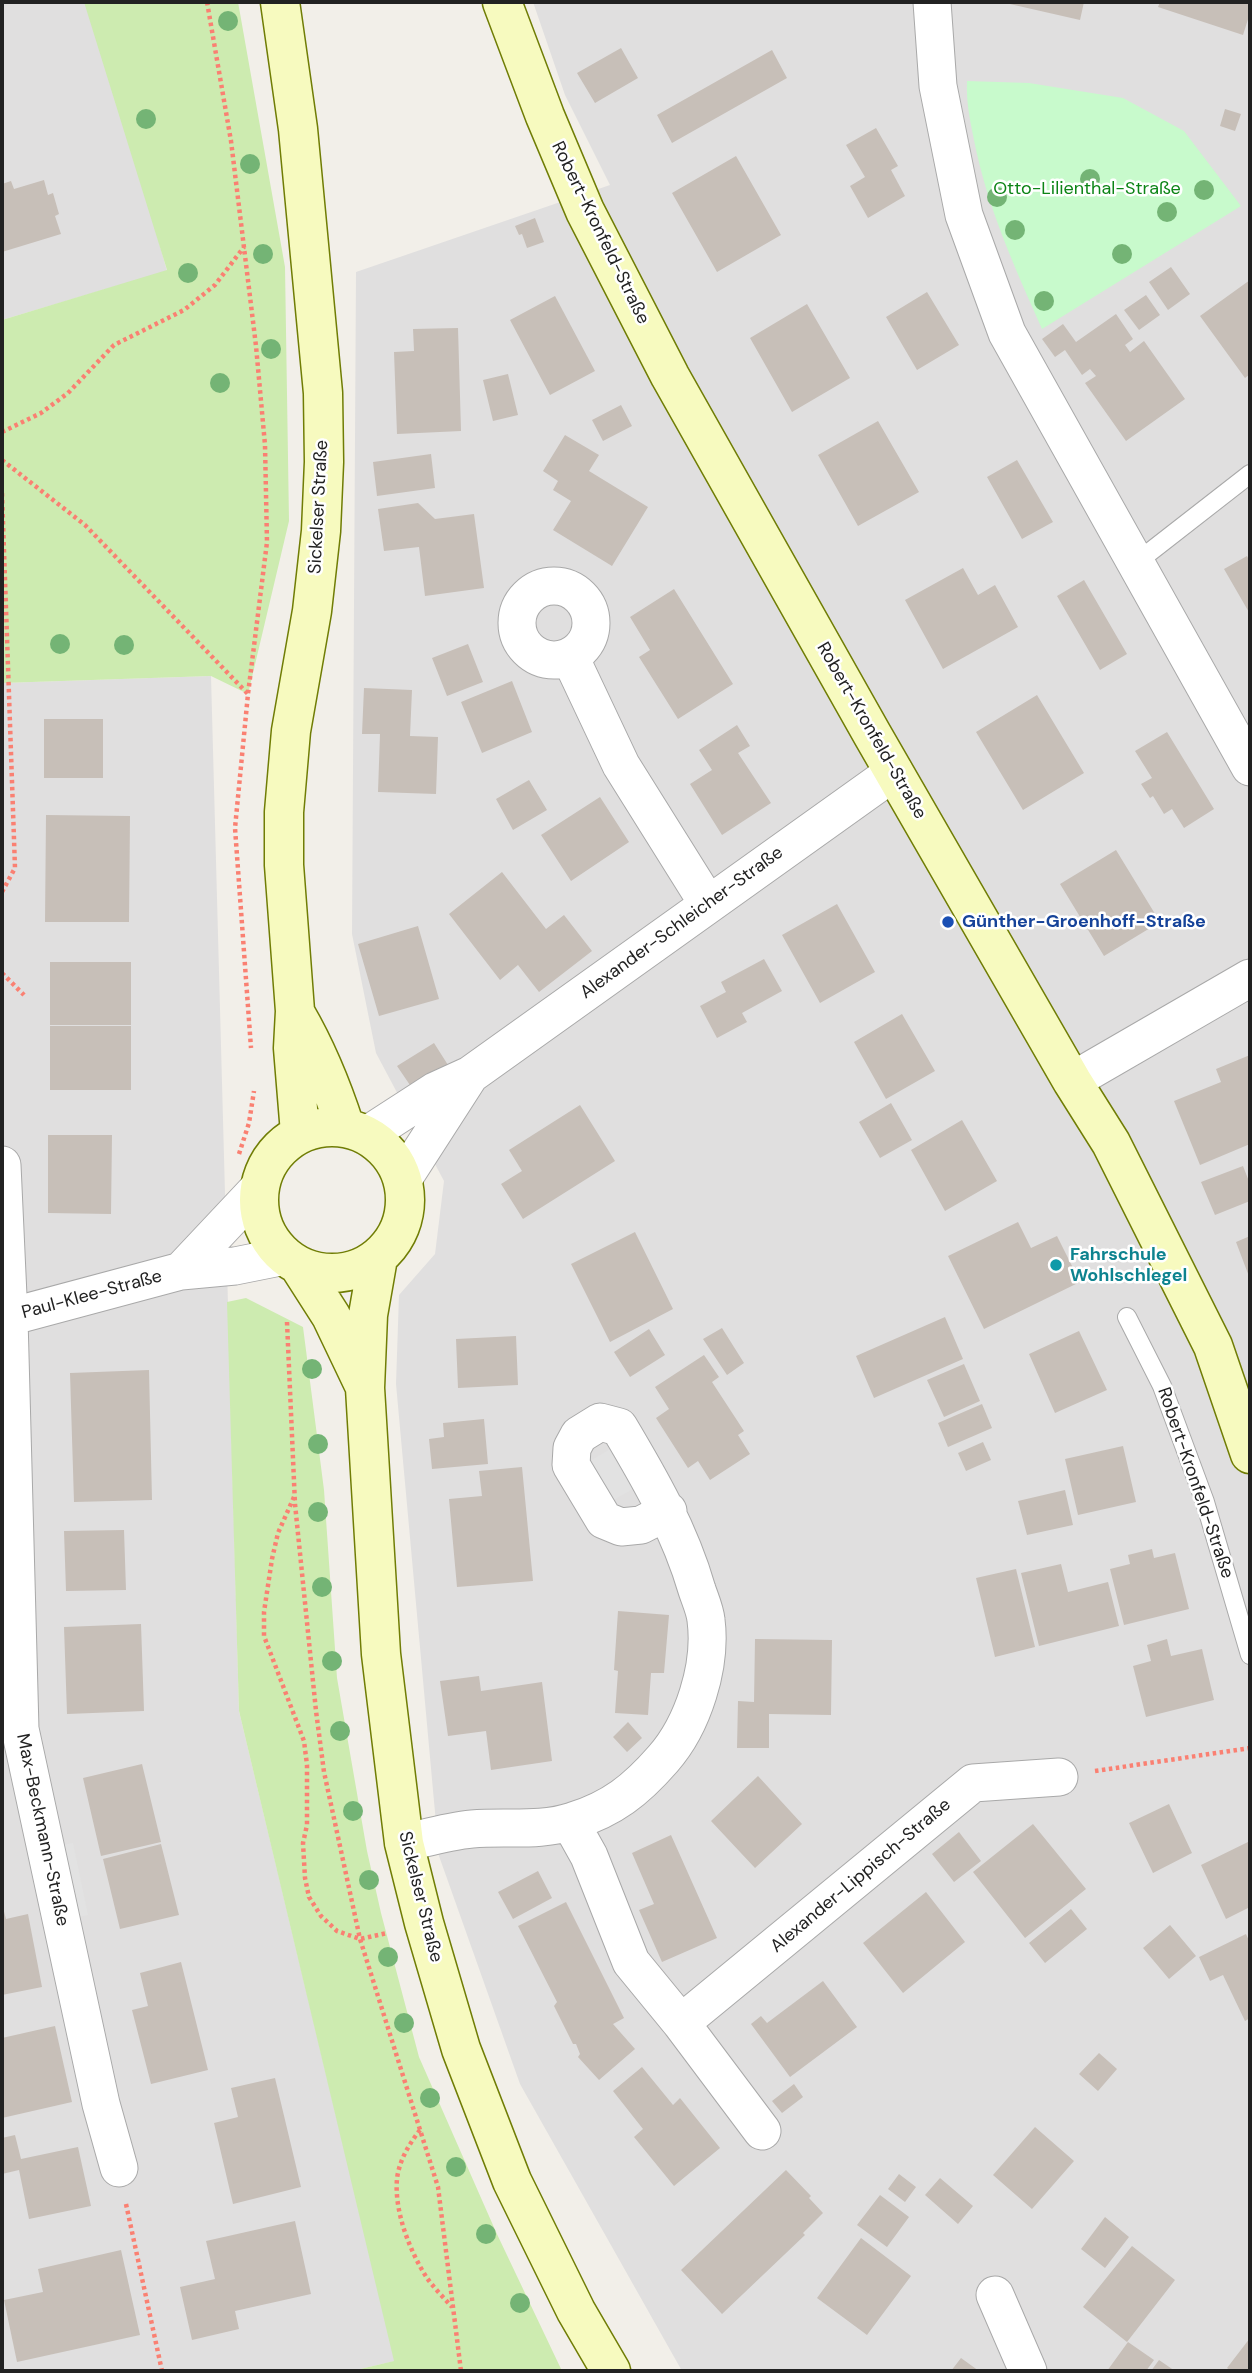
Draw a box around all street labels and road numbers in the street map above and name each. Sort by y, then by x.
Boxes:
street label: Robert-Kronfeld-Straße [546,138,654,328]
street label: Sickelser Straße [305,439,333,575]
street label: Robert-Kronfeld-Straße [812,639,930,823]
street label: Alexander-Schleicher-Straße [576,842,788,1004]
street label: Paul-Klee-Straße [19,1266,165,1324]
street label: Robert-Kronfeld-Straße [1152,1385,1238,1581]
street label: Max-Beckmann-Straße [11,1732,73,1928]
street label: Alexander-Lippisch-Straße [767,1794,955,1958]
street label: Sickelser Straße [393,1829,447,1965]

